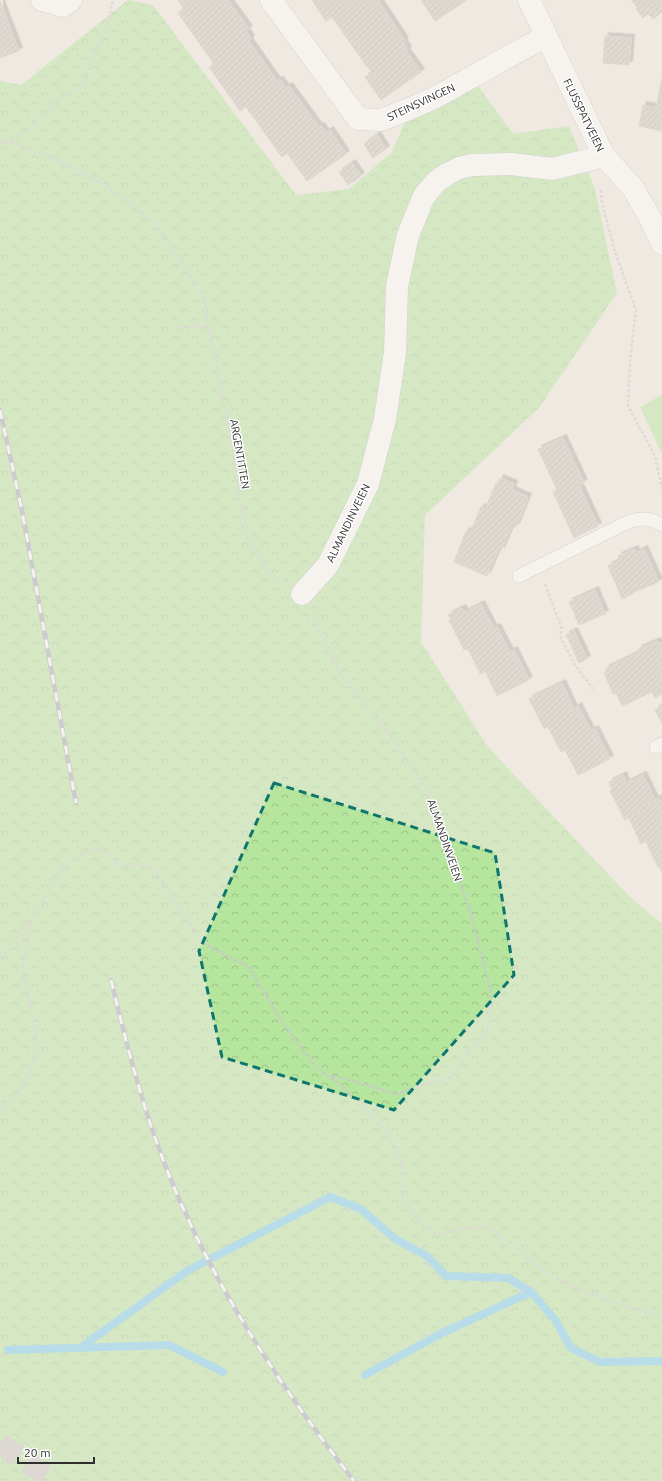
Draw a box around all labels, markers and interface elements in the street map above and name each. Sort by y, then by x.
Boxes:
street label: FLUSSPATVEIEN [561,77,607,153]
street label: STEINSVINGEN [385,81,457,123]
street label: ARGENTITTEN [228,418,252,490]
street label: ALMANDINVEIEN [324,482,372,564]
street label: ALMANDINVEIEN [425,798,465,882]
scale bar [18,1439,94,1465]
text: 20 m [24,1446,51,1459]

